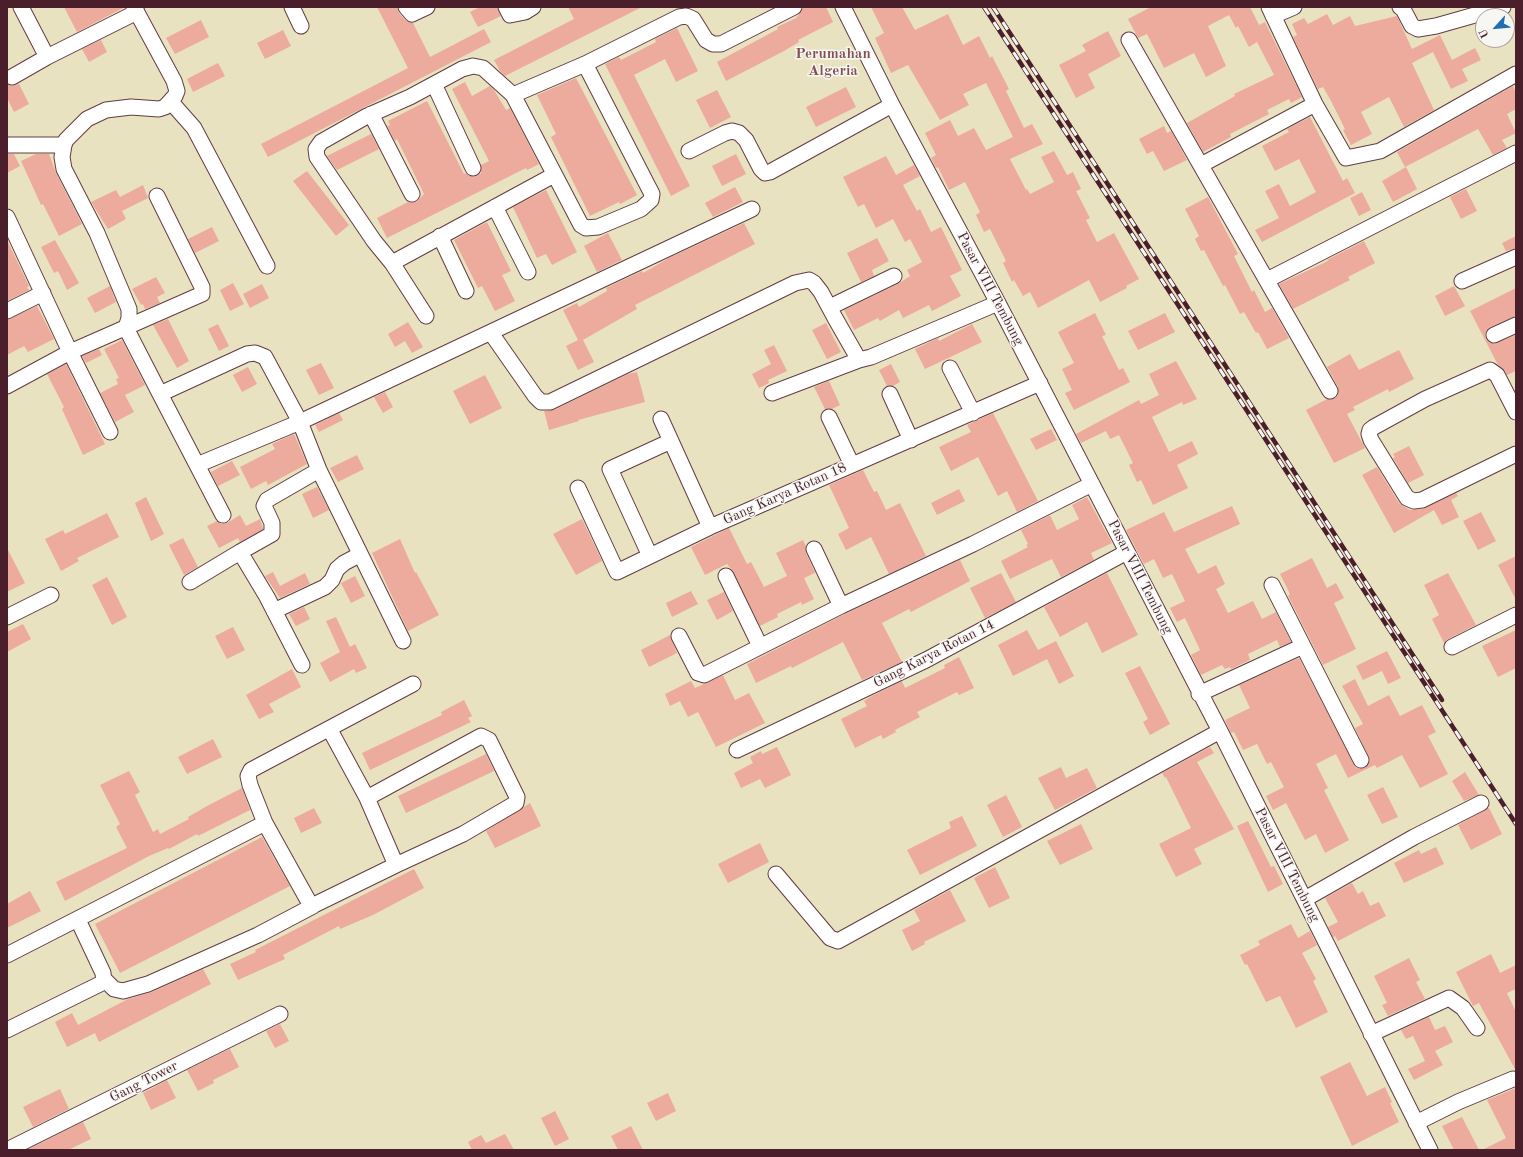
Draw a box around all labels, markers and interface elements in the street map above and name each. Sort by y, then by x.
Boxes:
north arrow [1475,8,1515,48]
text: U [1478,27,1492,40]
district label: Perumahan Algeria [795,45,871,80]
street label: Pasar VIII Tembung [953,229,1027,349]
street label: Gang Karya Rotan 18 [721,459,849,529]
street label: Pasar VIII Tembung [1104,517,1176,637]
street label: Gang Karya Rotan 14 [871,616,997,692]
street label: Pasar VIII Tembung [1251,805,1323,925]
street label: Gang Tower [107,1058,181,1106]

